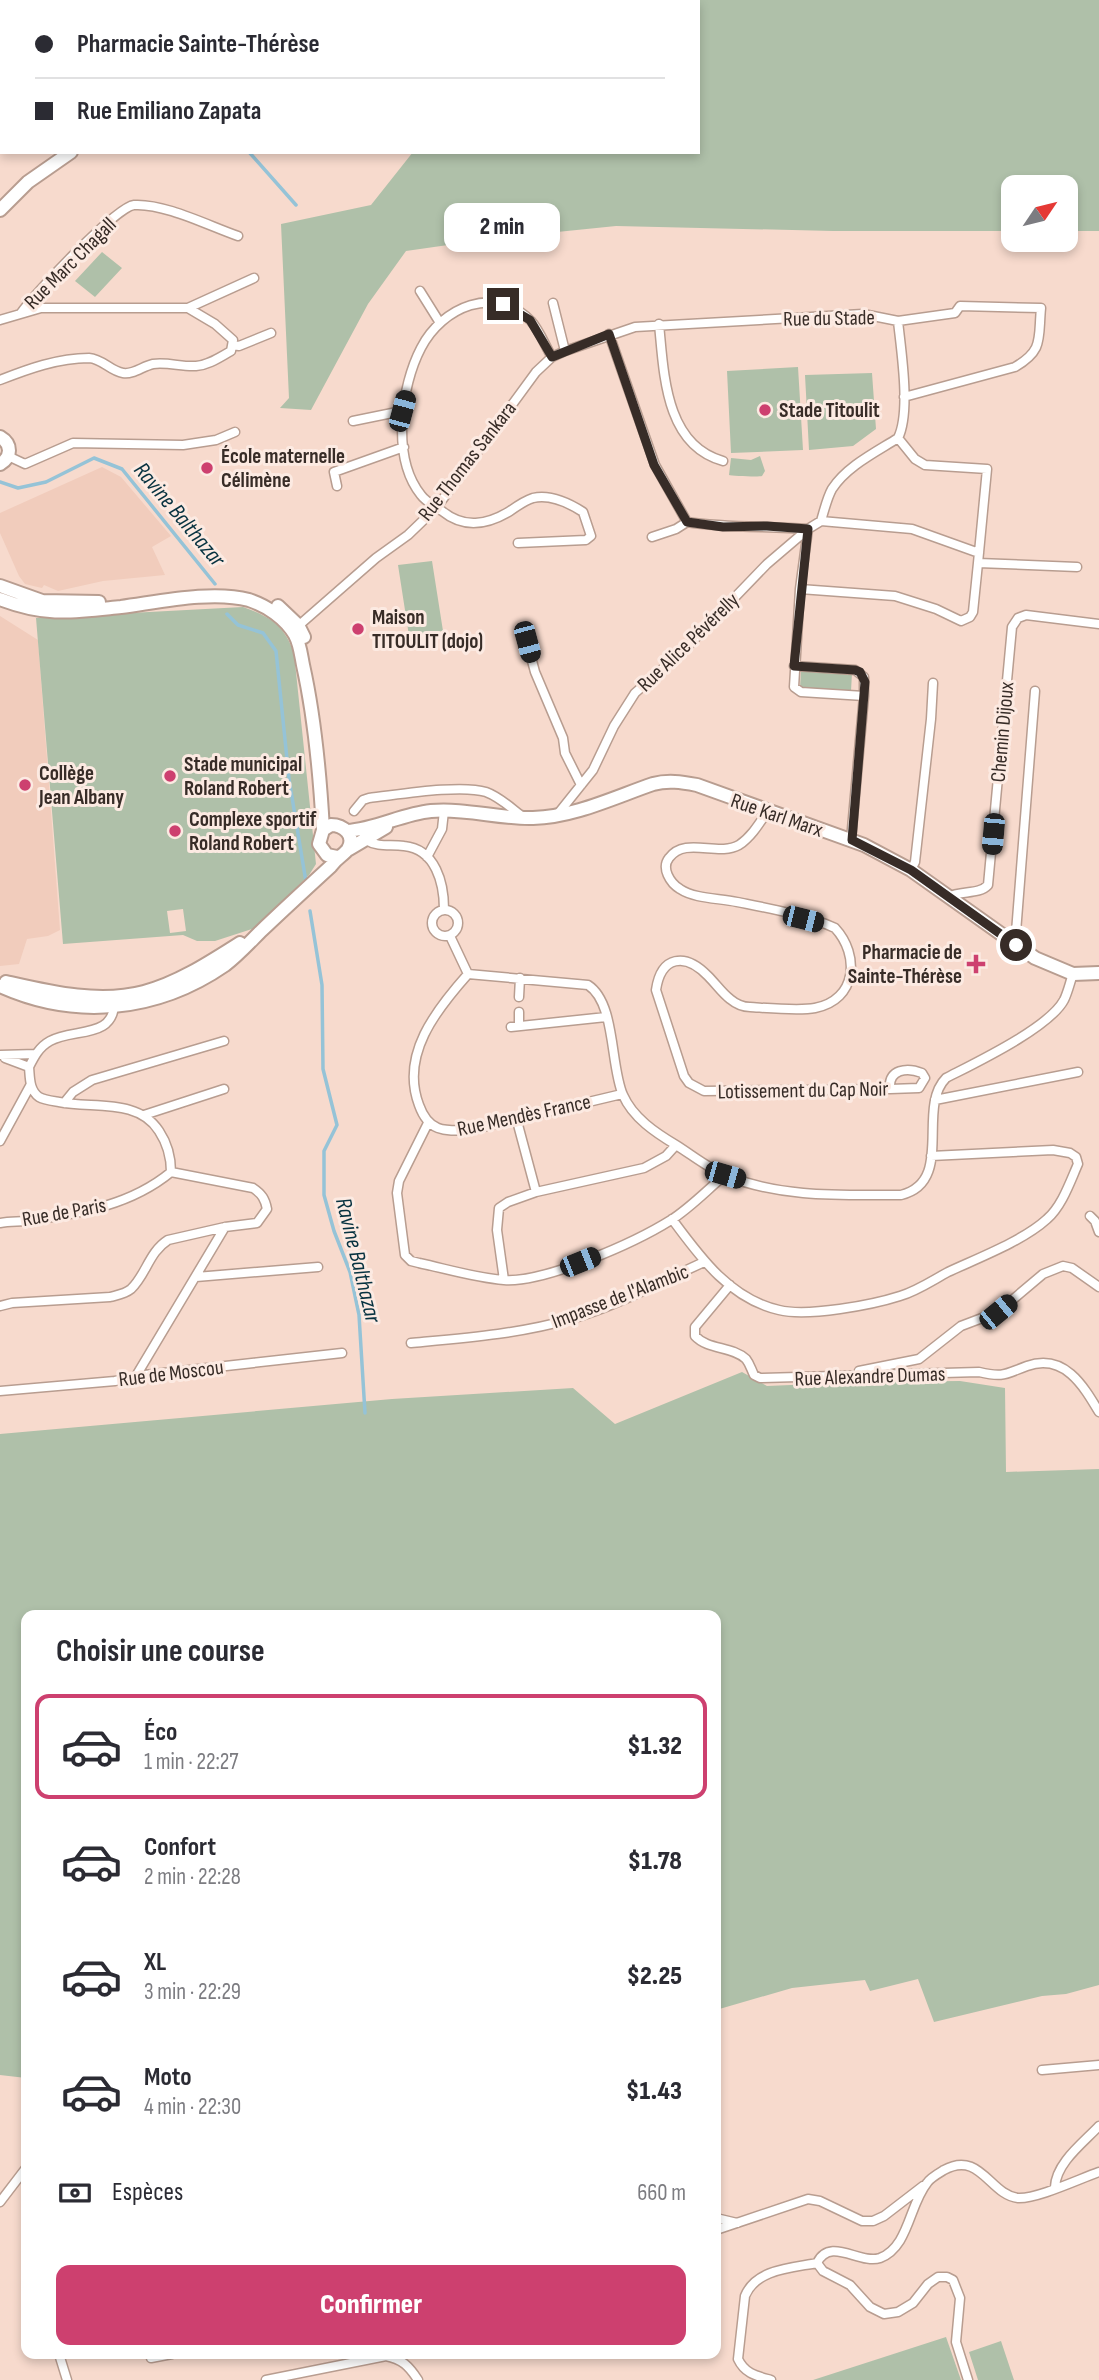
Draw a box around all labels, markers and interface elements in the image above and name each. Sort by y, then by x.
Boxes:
text: Pharmacie Sainte-Thérèse [77,29,320,60]
text: Rue Emiliano Zapata [77,96,262,127]
north arrow [1001,175,1078,252]
map controls [1001,175,1078,252]
callout: 2 min [445,202,561,252]
street label: Rue Marc Chagall [19,212,121,314]
text: 2 min [480,213,524,241]
route end [487,288,519,320]
street label: Rue du Stade [783,305,875,332]
car [387,388,418,434]
street label: Rue Thomas Sankara [413,397,522,526]
place label: Stade Titoulit [779,398,880,423]
marker: Stade Titoulit [757,402,773,418]
place label: École maternelle Célimène [221,444,345,493]
water label: Ravine Balthazar [128,457,232,574]
marker: École maternelle Célimène [199,460,215,476]
street label: Rue Alice Pévérelly [632,588,744,697]
place label: Maison TITOULIT (dojo) [372,605,483,654]
car [512,619,543,665]
marker: Maison TITOULIT (dojo) [350,621,366,637]
street label: Chemin Dijoux [986,681,1019,783]
place label: Stade municipal Roland Robert [184,752,302,801]
place label: Collège Jean Albany [38,761,124,810]
marker: Stade municipal Roland Robert [162,768,178,784]
marker: Collège Jean Albany [17,777,33,793]
street label: Rue Karl Marx [728,788,826,843]
place label: Complexe sportif Roland Robert [189,807,317,856]
car [981,812,1006,856]
marker: Complexe sportif Roland Robert [167,823,183,839]
car [781,904,826,934]
route start [1000,929,1032,961]
place label: Pharmacie de Sainte-Thérèse [848,940,962,989]
marker: Pharmacie de Sainte-Thérèse [968,956,984,972]
street label: Lotissement du Cap Noir [717,1077,889,1104]
street label: Rue Mendès France [455,1089,593,1142]
car [702,1159,749,1191]
street label: Rue de Paris [20,1193,108,1232]
water label: Ravine Balthazar [329,1195,387,1327]
car [557,1244,604,1280]
street label: Impasse de l'Alambic [548,1259,692,1334]
car [976,1291,1021,1333]
street label: Rue de Moscou [117,1355,225,1392]
street label: Rue Alexandre Dumas [794,1361,946,1392]
text: Choisir une course [56,1632,265,1671]
icon: car [60,1715,123,1778]
text: Éco [144,1717,177,1748]
text: $1.32 [627,1731,682,1762]
text: 1 min · 22:27 [144,1748,239,1776]
icon: car [60,1830,123,1893]
text: Confort [144,1832,216,1863]
text: $1.78 [628,1846,682,1877]
text: 2 min · 22:28 [144,1863,241,1891]
icon: car [60,1945,123,2008]
text: XL [144,1947,166,1978]
text: $2.25 [627,1961,682,1992]
text: 3 min · 22:29 [144,1978,241,2006]
icon: car [60,2060,123,2123]
text: Moto [144,2062,192,2093]
text: $1.43 [626,2076,682,2107]
text: 4 min · 22:30 [144,2093,241,2121]
icon: cash [56,2174,94,2212]
text: Espèces [112,2177,183,2208]
text: 660 m [637,2179,686,2207]
button: Confirmer [56,2265,686,2345]

